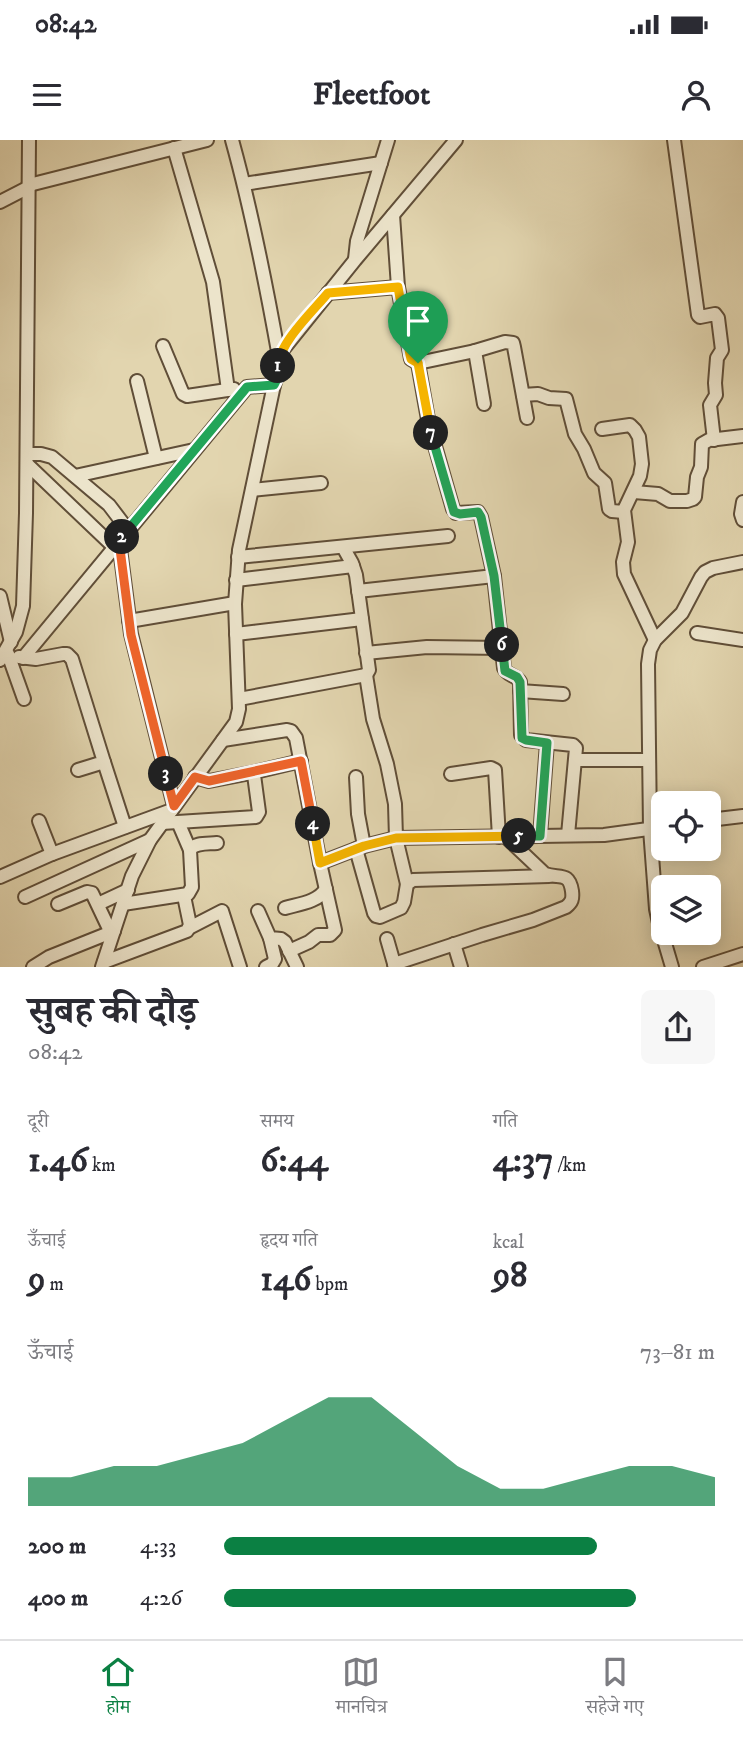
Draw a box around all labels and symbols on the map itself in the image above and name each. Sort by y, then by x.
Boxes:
pin [388,291,448,363]
pin: 1 [260,348,296,384]
pin: 7 [414,416,448,450]
pin: 2 [104,520,140,554]
pin: 6 [484,628,520,662]
pin: 3 [148,756,184,792]
pin: 4 [296,806,330,842]
pin: 5 [502,818,536,854]

